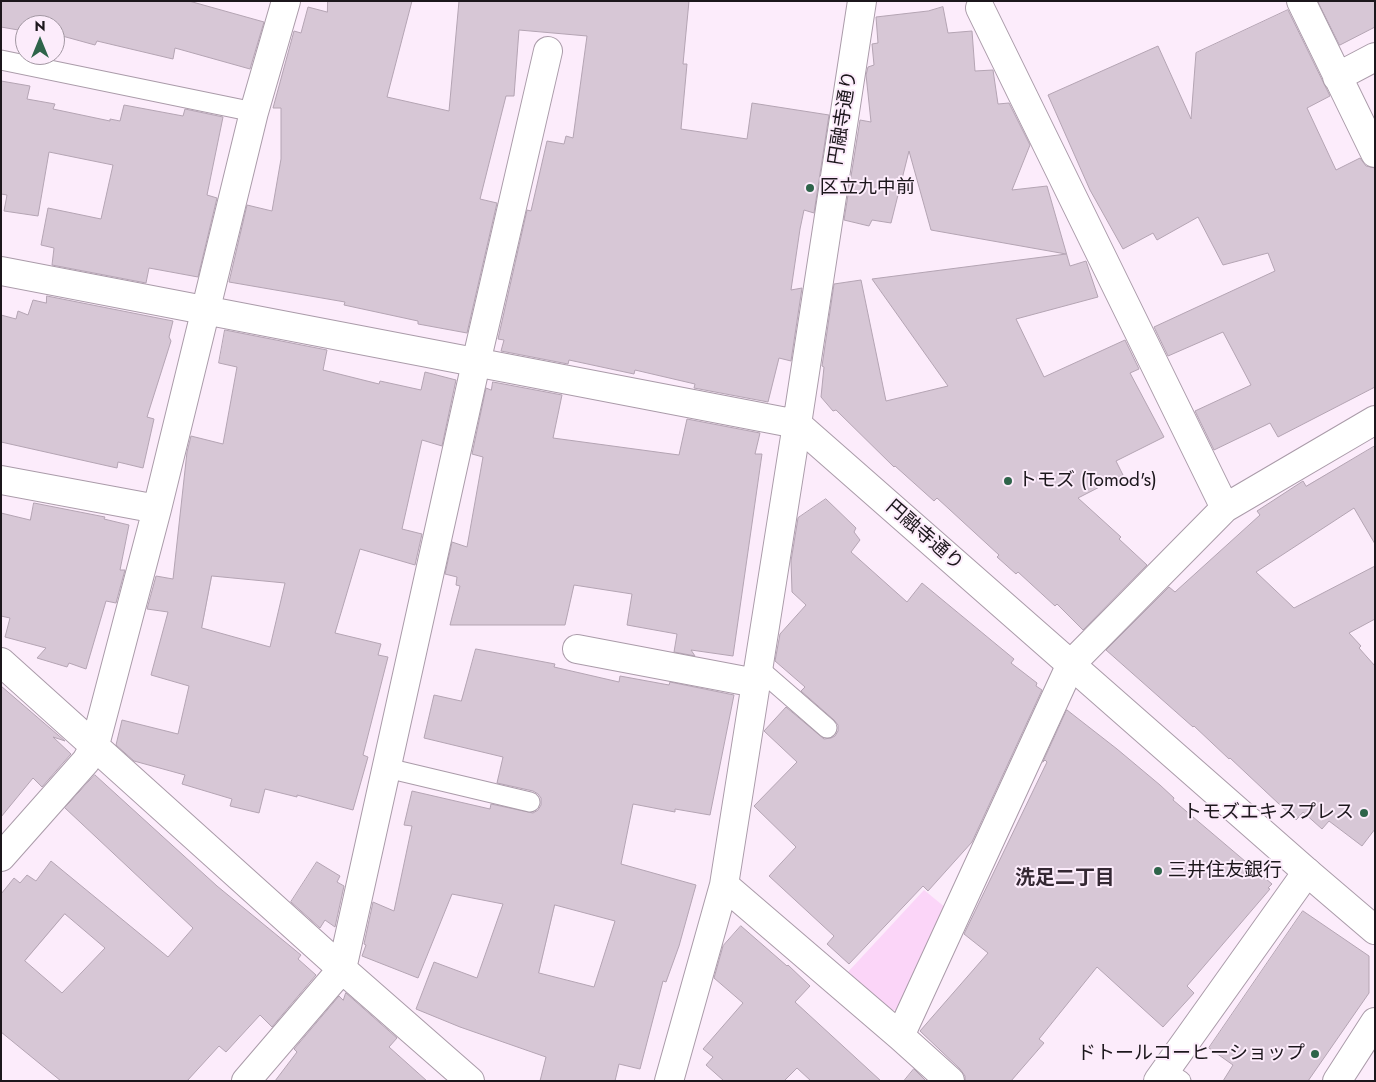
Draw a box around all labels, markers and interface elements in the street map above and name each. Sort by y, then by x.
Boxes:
north arrow [15,15,65,65]
text: N [34,16,46,36]
street label: 円融寺通り [825,69,863,167]
place label: 区立九中前 [820,177,915,199]
marker: 区立九中前 [804,182,816,194]
place label: トモズ (Tomod's) [1018,470,1157,492]
marker: トモズ (Tomod's) [1002,475,1014,487]
street label: 円融寺通り [881,496,967,576]
place label: トモズエキスプレス [1183,802,1354,824]
marker: トモズエキスプレス [1358,807,1370,819]
place label: 三井住友銀行 [1168,860,1282,882]
marker: 三井住友銀行 [1152,865,1164,877]
district label: 洗足二丁目 [1015,867,1115,891]
place label: ドトールコーヒーショップ [1077,1043,1305,1065]
marker: ドトールコーヒーショップ [1309,1048,1321,1060]

